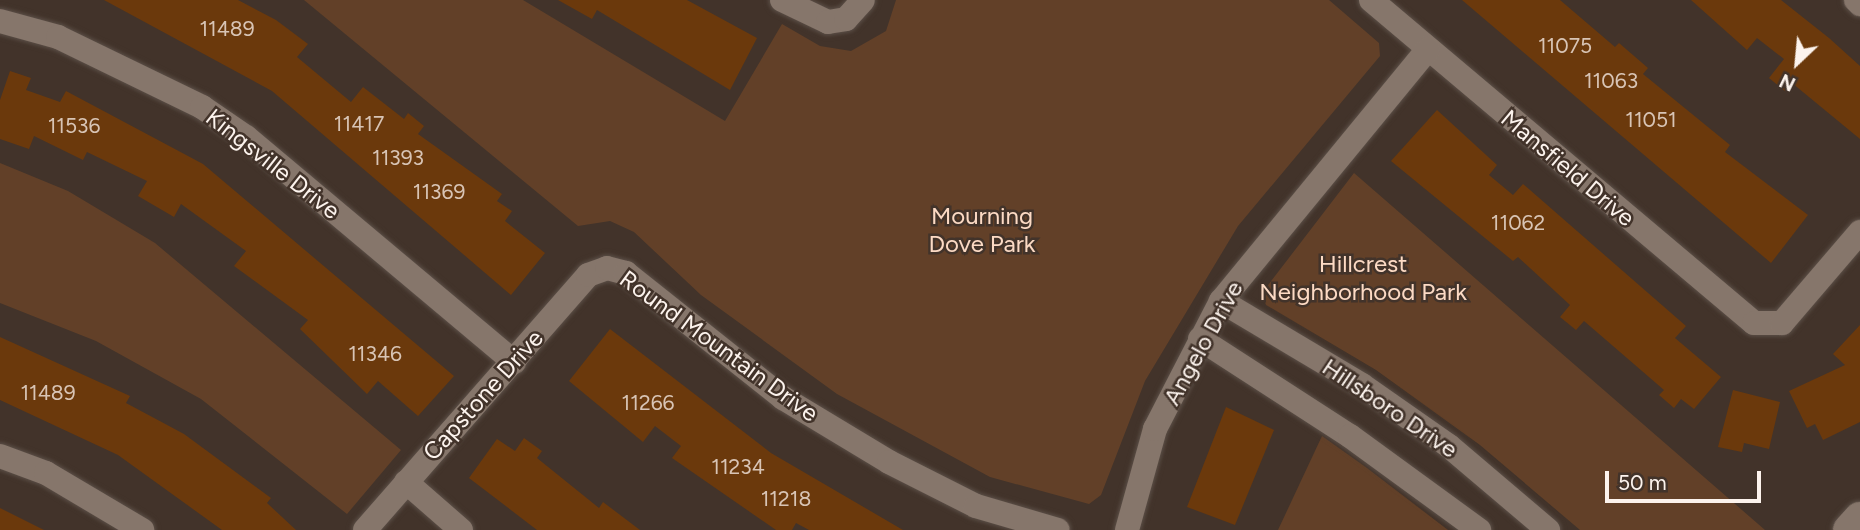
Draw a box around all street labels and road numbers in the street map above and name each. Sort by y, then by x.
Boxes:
street label: Kingsville Drive [200,103,346,225]
street label: Mansfield Drive [1495,104,1641,232]
street label: Round Mountain Drive [614,264,824,428]
street label: Angelo Drive [1157,276,1249,410]
street label: Capstone Drive [417,324,549,466]
street label: Hillsboro Drive [1317,352,1463,464]

